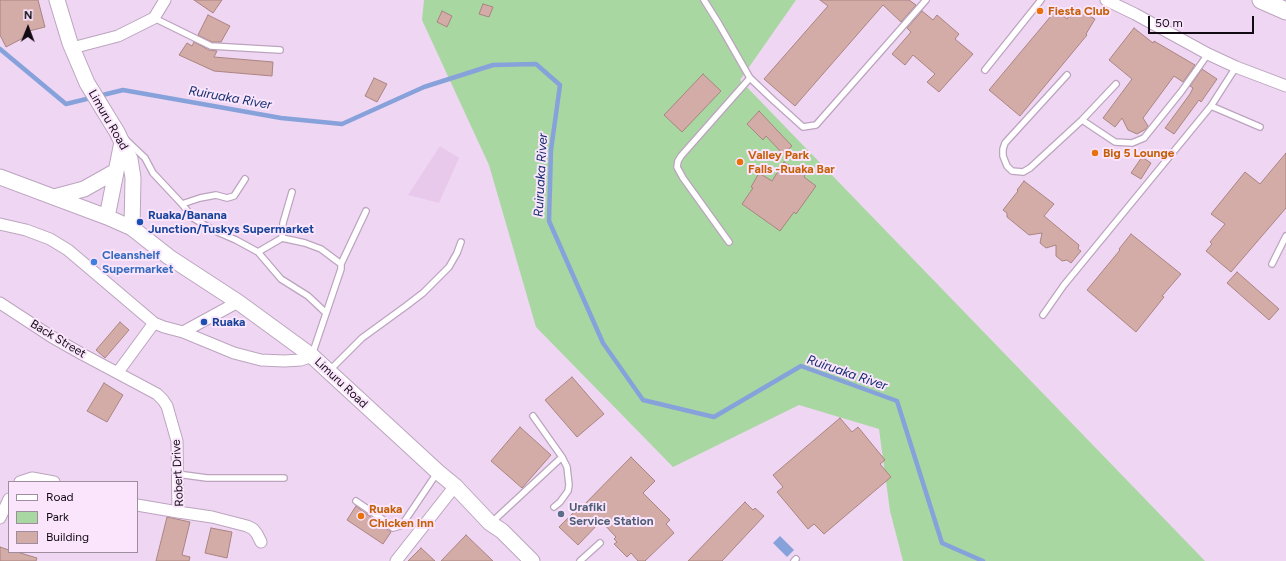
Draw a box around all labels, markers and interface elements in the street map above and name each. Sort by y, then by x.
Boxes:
place label: Fiesta Club [1048,4,1110,18]
marker: Fiesta Club [1035,6,1045,16]
north arrow [8,8,48,48]
scale bar [1150,8,1256,34]
text: N [24,9,33,22]
text: 50 m [1155,16,1183,30]
water label: Ruiruaka River [187,83,273,113]
street label: Limuru Road [85,87,131,153]
water label: Ruiruaka River [531,133,551,217]
place label: Big 5 Lounge [1103,146,1174,160]
place label: Valley Park Falls -Ruaka Bar [748,148,835,176]
marker: Big 5 Lounge [1090,148,1100,158]
marker: Valley Park Falls -Ruaka Bar [735,157,745,167]
place label: Ruaka/Banana Junction/Tuskys Supermarket [148,208,314,236]
marker: Ruaka/Banana Junction/Tuskys Supermarket [135,217,145,227]
place label: Cleanshelf Supermarket [102,248,174,276]
marker: Cleanshelf Supermarket [89,257,99,267]
place label: Ruaka [212,315,245,329]
street label: Back Street [28,317,88,361]
marker: Ruaka [199,317,209,327]
water label: Ruiruaka River [805,352,889,394]
street label: Limuru Road [311,355,371,411]
street label: Robert Drive [169,439,187,507]
legend [8,481,138,553]
text: Road [46,490,74,504]
place label: Urafiki Service Station [569,500,654,528]
place label: Ruaka Chicken Inn [369,502,434,530]
marker: Urafiki Service Station [556,509,566,519]
text: Park [46,510,69,524]
marker: Ruaka Chicken Inn [356,511,366,521]
text: Building [46,530,89,544]

